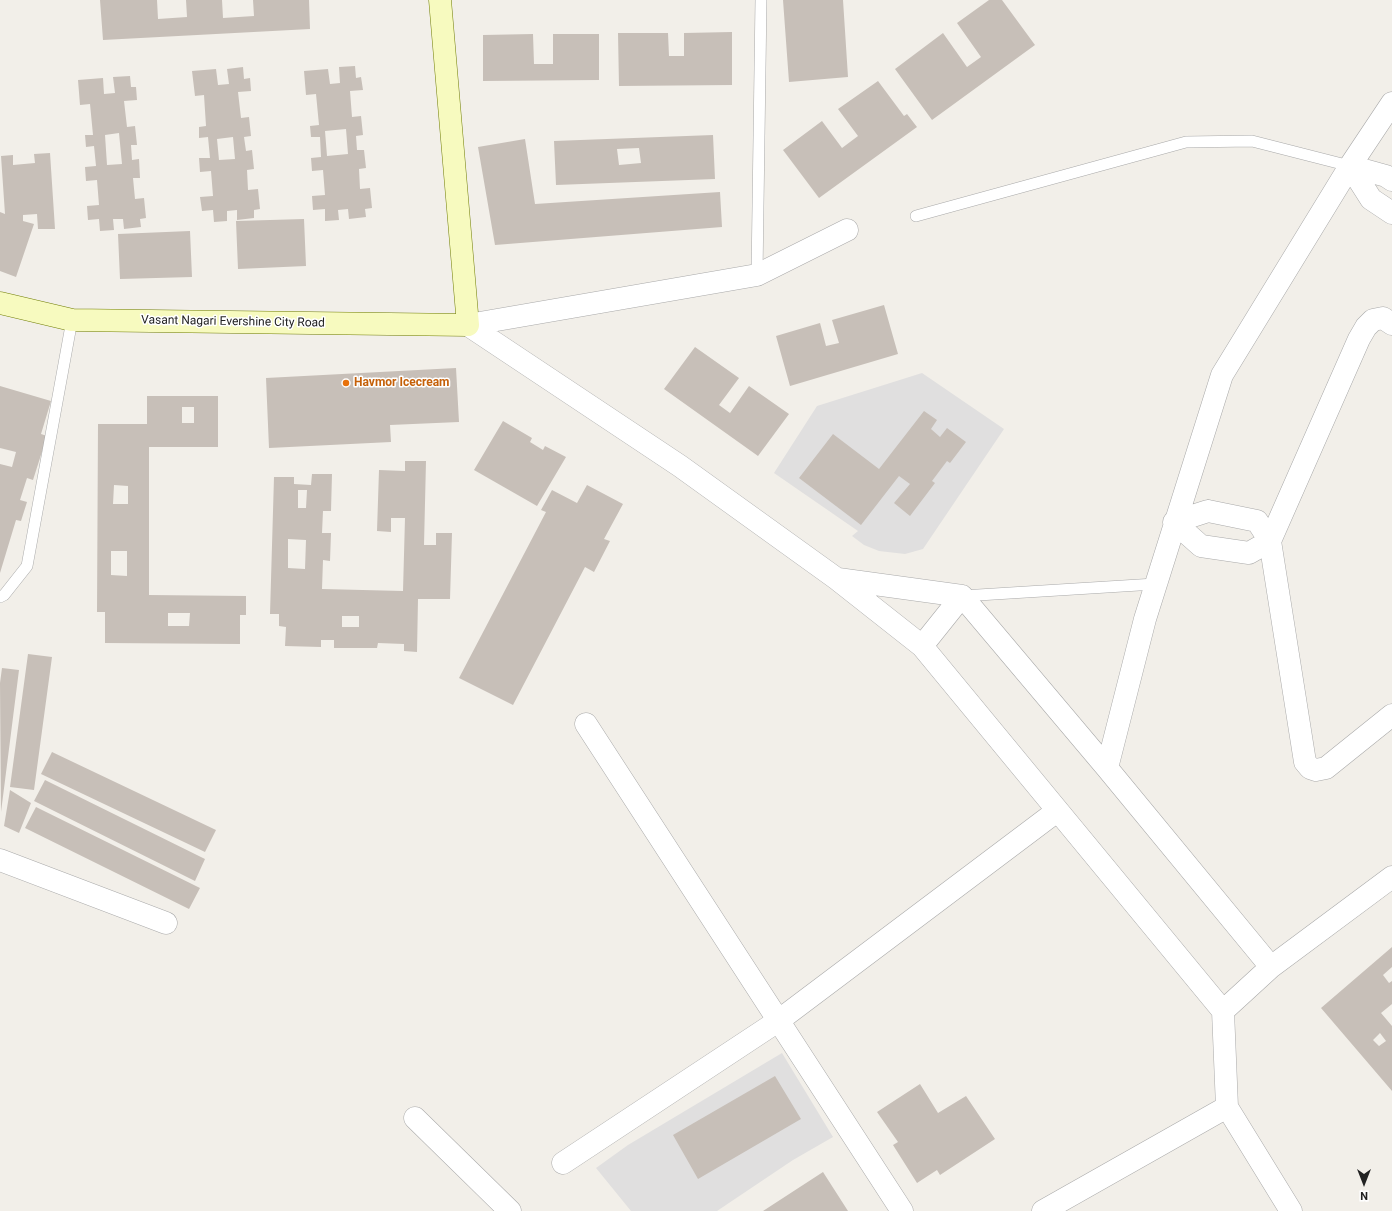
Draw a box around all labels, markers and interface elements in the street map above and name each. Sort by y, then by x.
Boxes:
street label: Vasant Nagari Evershine City Road [141,313,325,331]
place label: Havmor Icecream [354,376,450,390]
marker: Havmor Icecream [341,378,351,388]
north arrow [1344,1163,1384,1203]
text: N [1360,1189,1368,1202]

